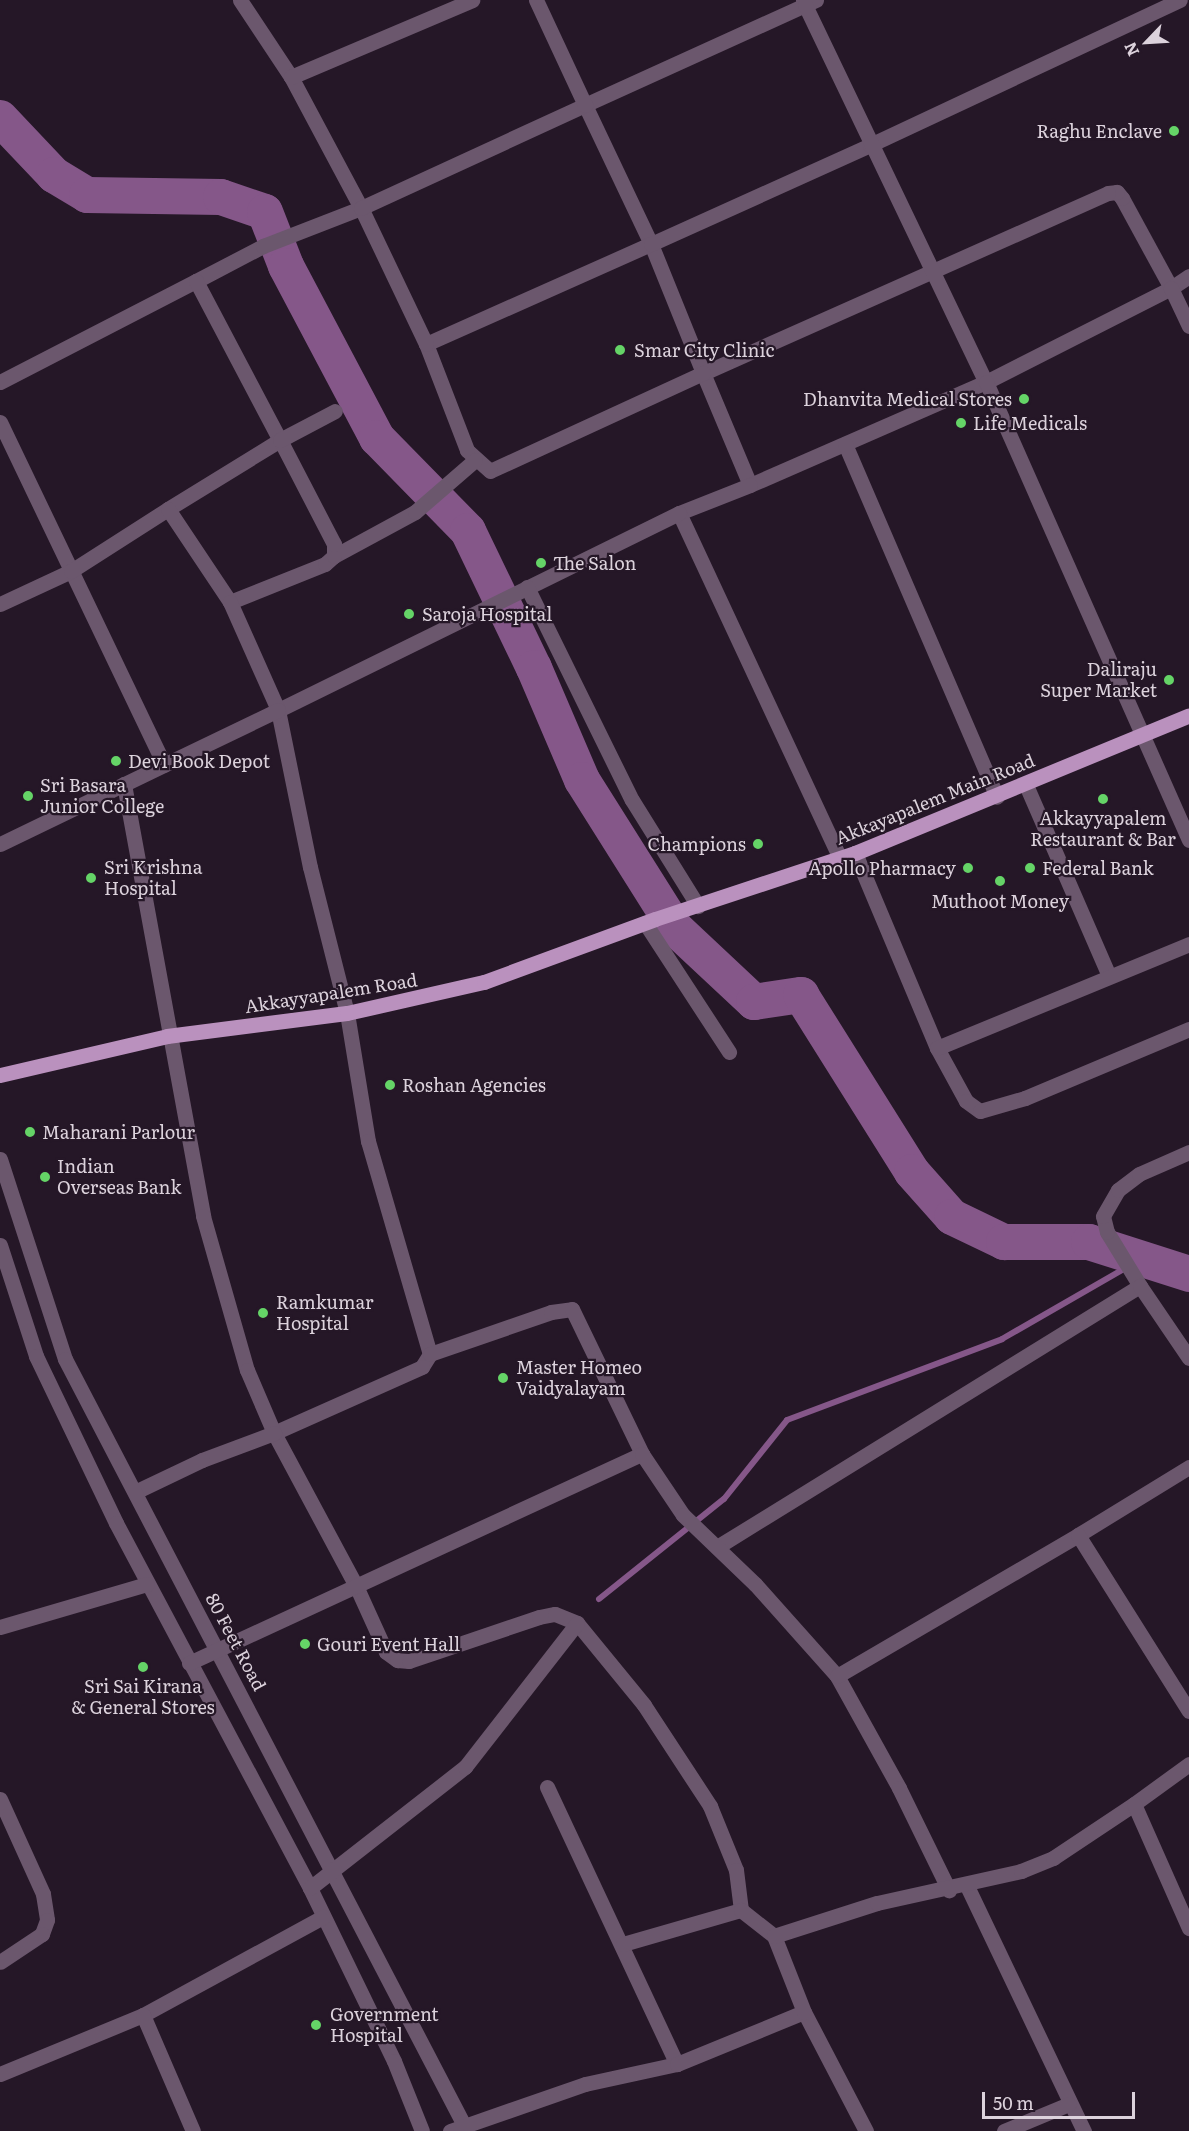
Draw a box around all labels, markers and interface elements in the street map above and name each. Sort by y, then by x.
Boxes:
north arrow [1117,12,1177,72]
text: N [1117,38,1144,61]
place label: Raghu Enclave [1036,120,1162,142]
marker: Raghu Enclave [1167,124,1181,138]
place label: Smar City Clinic [634,339,774,361]
marker: Smar City Clinic [611,341,629,359]
place label: Dhanvita Medical Stores [803,388,1012,410]
marker: Dhanvita Medical Stores [1017,392,1031,406]
place label: Life Medicals [973,412,1087,434]
marker: Life Medicals [954,416,968,430]
place label: The Salon [553,552,636,574]
marker: The Salon [534,556,548,570]
place label: Saroja Hospital [422,603,552,625]
marker: Saroja Hospital [400,605,418,623]
place label: Daliraju Super Market [1040,659,1157,702]
marker: Daliraju Super Market [1162,673,1176,687]
street label: Akkayapalem Main Road [832,749,1038,849]
place label: Devi Book Depot [128,750,270,772]
marker: Devi Book Depot [109,754,123,768]
place label: Sri Basara Junior College [40,775,164,818]
marker: Sri Basara Junior College [21,789,35,803]
marker: Akkayyapalem Restaurant & Bar [1096,792,1110,806]
place label: Akkayyapalem Restaurant & Bar [1030,808,1176,850]
place label: Champions [648,833,746,855]
marker: Champions [751,837,765,851]
place label: Sri Krishna Hospital [104,857,202,900]
place label: Apollo Pharmacy [809,857,956,879]
place label: Federal Bank [1042,857,1154,879]
marker: Apollo Pharmacy [961,861,975,875]
marker: Federal Bank [1023,861,1037,875]
marker: Sri Krishna Hospital [82,869,100,887]
marker: Muthoot Money [993,874,1007,888]
place label: Muthoot Money [931,890,1069,912]
street label: Akkayyapalem Road [243,969,419,1017]
place label: Roshan Agencies [402,1074,546,1096]
marker: Roshan Agencies [383,1078,397,1092]
place label: Maharani Parlour [42,1121,195,1143]
marker: Maharani Parlour [23,1125,37,1139]
place label: Indian Overseas Bank [57,1156,181,1198]
marker: Indian Overseas Bank [38,1170,52,1184]
place label: Ramkumar Hospital [276,1292,373,1334]
marker: Ramkumar Hospital [254,1304,272,1322]
place label: Master Homeo Vaidyalayam [516,1357,642,1400]
marker: Master Homeo Vaidyalayam [494,1369,512,1387]
street label: 80 Feet Road [201,1590,271,1694]
place label: Gouri Event Hall [317,1633,460,1655]
marker: Gouri Event Hall [298,1637,312,1651]
marker: Sri Sai Kirana & General Stores [136,1660,150,1674]
place label: Sri Sai Kirana & General Stores [71,1676,215,1718]
place label: Government Hospital [330,2004,439,2046]
marker: Government Hospital [307,2016,325,2034]
scale bar [985,2080,1138,2118]
text: 50 m [993,2089,1034,2116]

